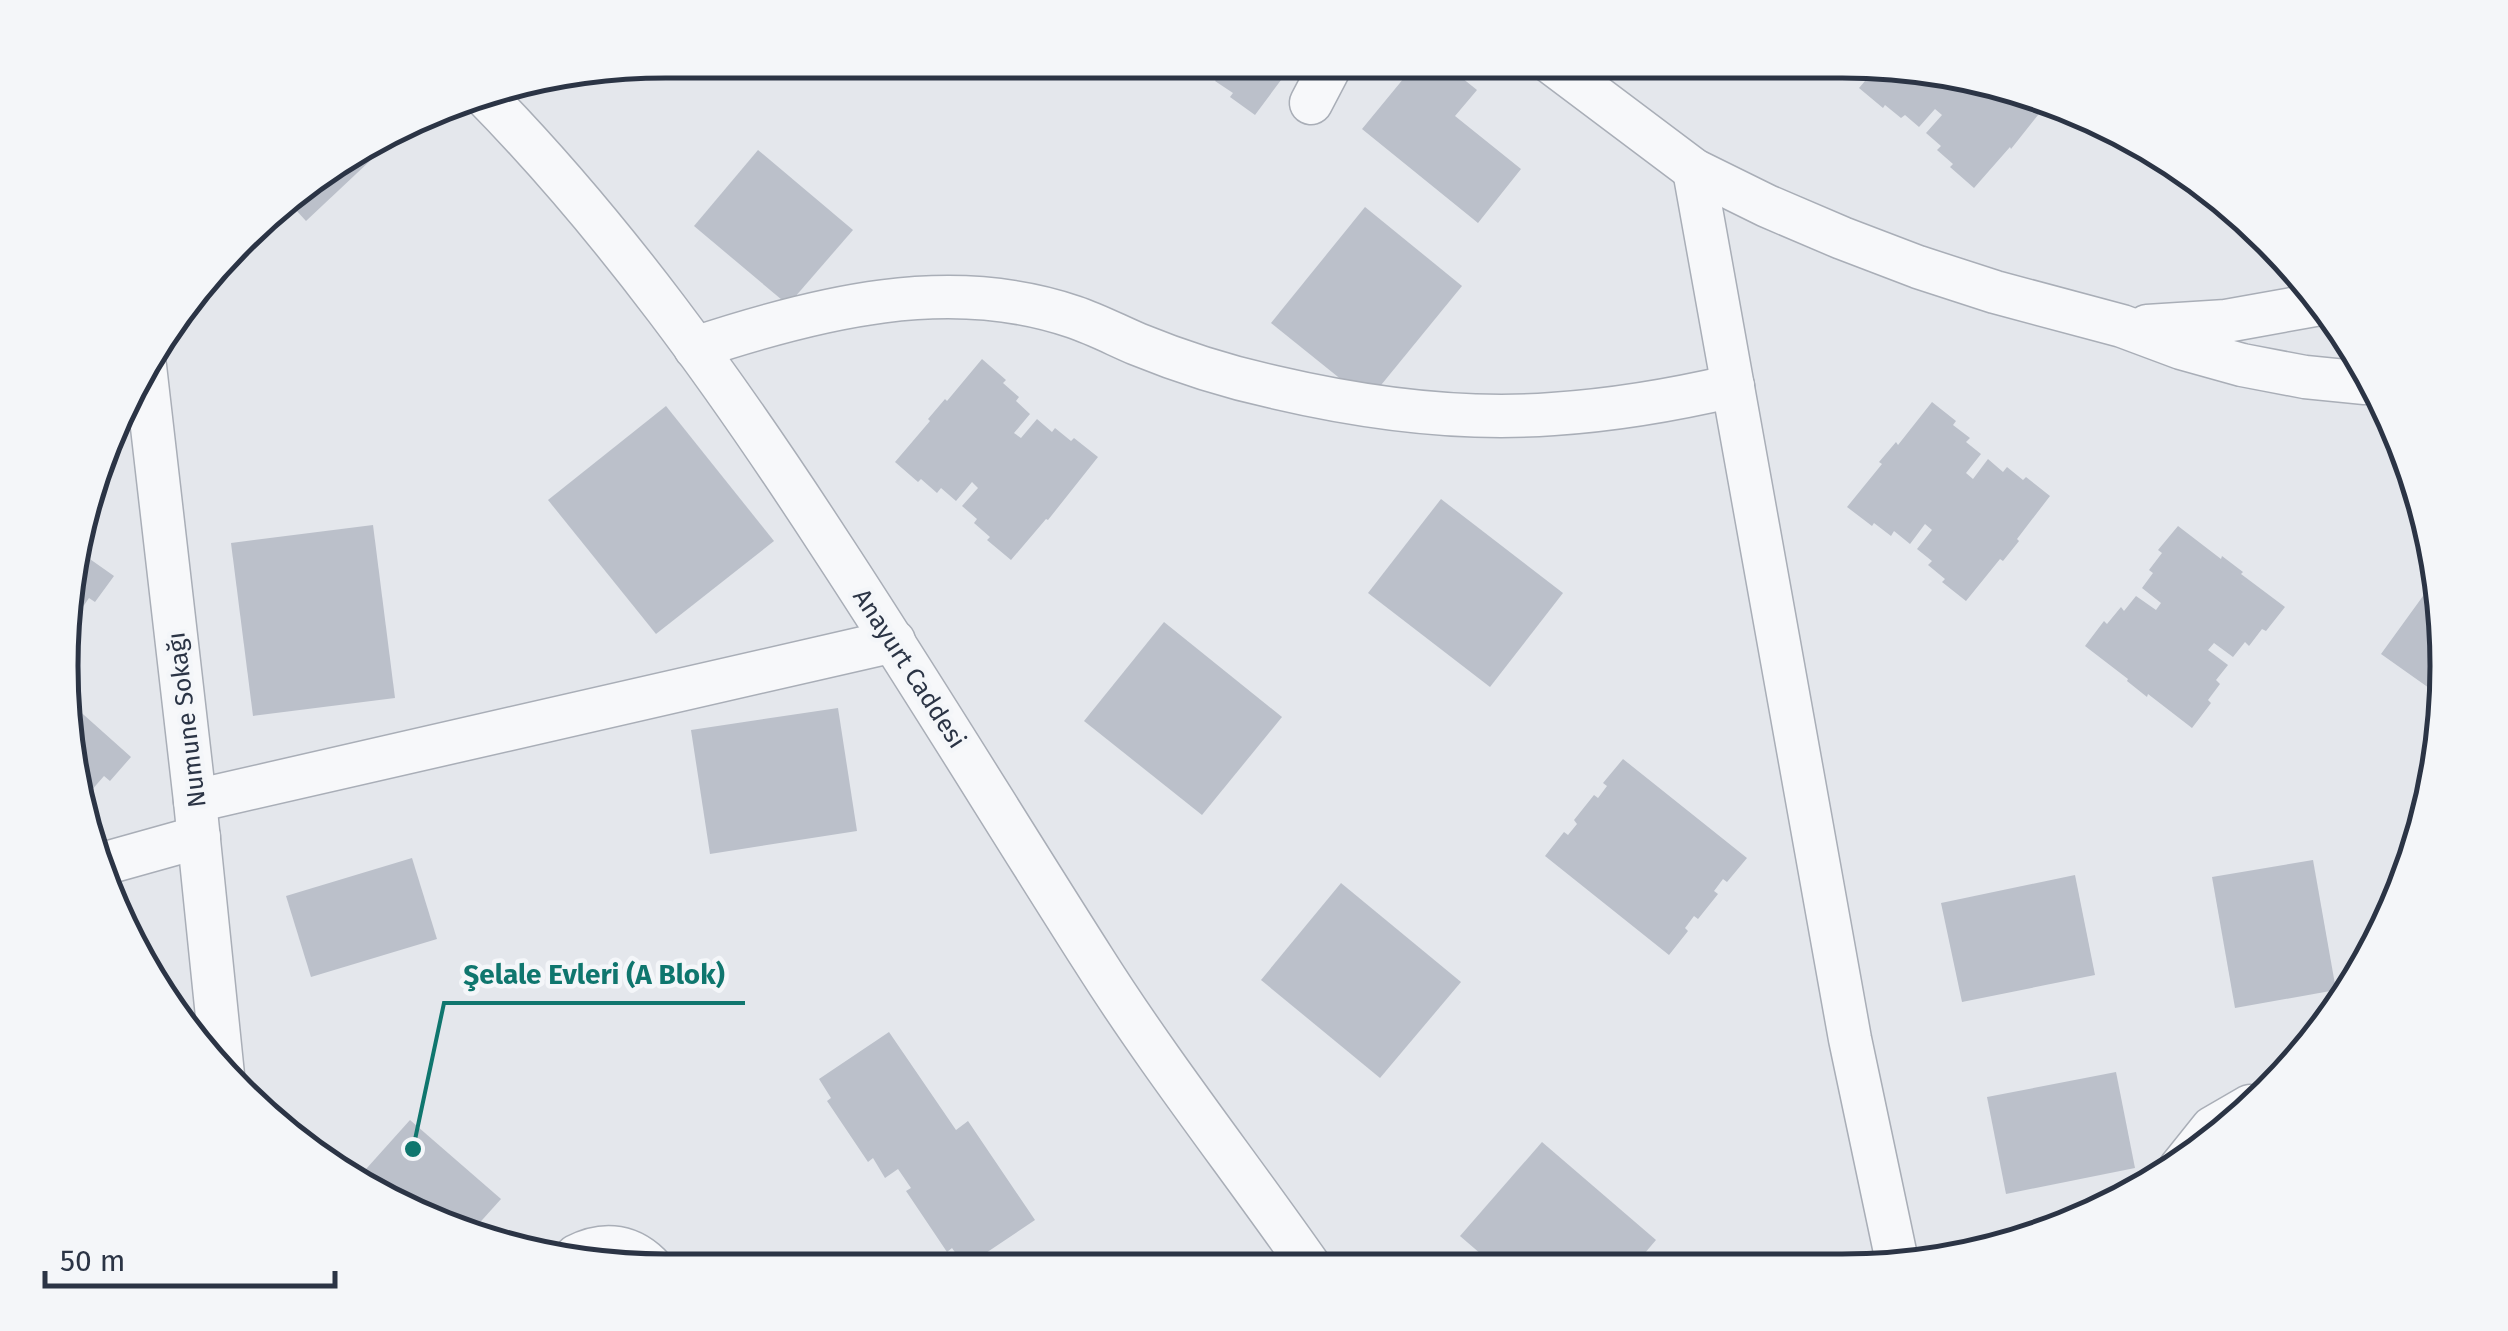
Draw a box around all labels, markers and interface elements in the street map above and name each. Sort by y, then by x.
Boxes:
street label: Anayurt Caddesi [846,583,972,754]
street label: Numune Sokağı [161,630,213,809]
callout: Şelale Evleri (A Blok) [444,945,745,1003]
text: Şelale Evleri (A Blok) [463,958,725,992]
scale bar [45,1226,335,1288]
text: 50 m [60,1243,125,1279]

